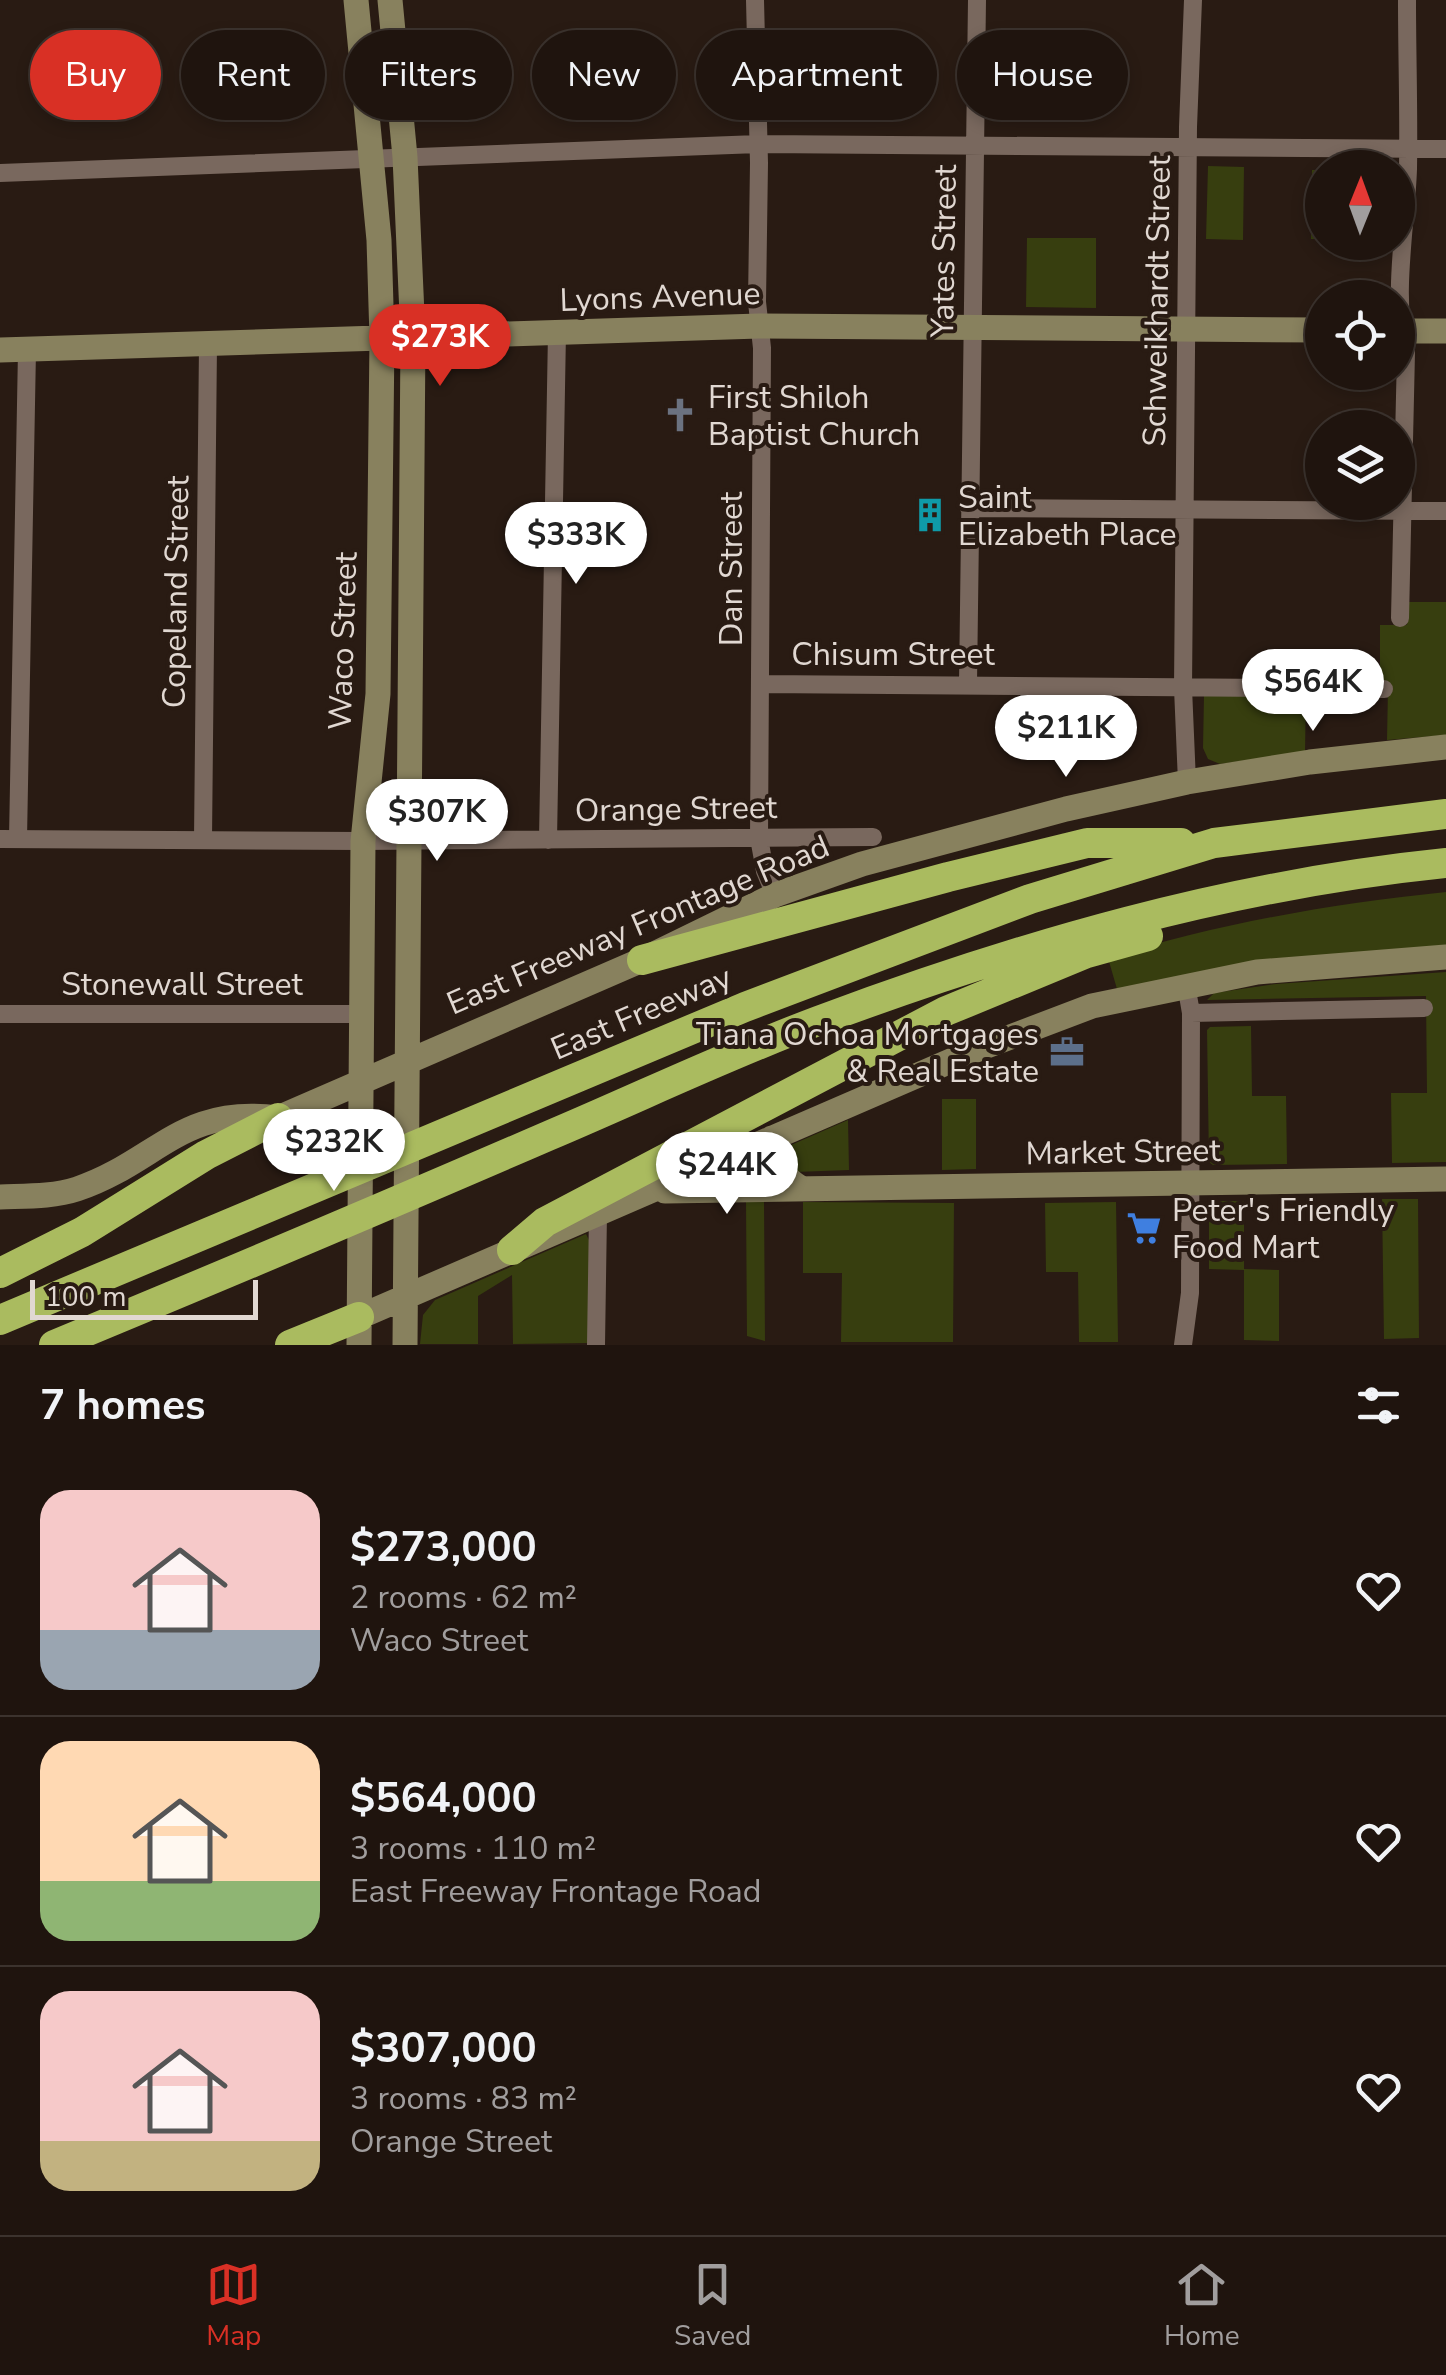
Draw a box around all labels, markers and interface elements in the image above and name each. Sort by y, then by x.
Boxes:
chip: Buy [30,30,161,120]
chip: Rent [181,30,325,120]
chip: Filters [345,30,512,120]
chip: New [532,30,676,120]
chip: Apartment [696,30,937,120]
chip: House [957,30,1128,120]
north arrow [1305,150,1415,260]
map controls [1305,150,1415,520]
street label: Schweikhardt Street [1133,154,1181,447]
street label: Yates Street [921,164,967,339]
street label: Lyons Avenue [559,272,761,322]
button: locate [1305,280,1415,390]
pin: $273K [370,304,510,389]
text: $273K [391,315,489,358]
place label: First Shiloh Baptist Church [708,376,920,456]
church icon: First Shiloh Baptist Church [661,396,699,434]
button: layers [1305,410,1415,520]
street label: Copeland Street [152,475,200,709]
place label: Saint Elizabeth Place [958,476,1177,556]
street label: Dan Street [710,491,753,646]
building icon: Saint Elizabeth Place [911,496,949,534]
pin: $333K [506,502,646,587]
text: $333K [527,513,625,556]
street label: Waco Street [318,550,368,731]
street label: Chisum Street [791,633,996,676]
pin: $564K [1243,649,1383,734]
text: $564K [1264,660,1362,703]
pin: $211K [996,695,1136,780]
text: $211K [1017,706,1115,749]
pin: $307K [367,779,507,864]
street label: Orange Street [574,786,778,832]
text: $307K [388,790,486,833]
street label: East Freeway Frontage Road [441,827,835,1023]
street label: East Freeway [545,958,737,1068]
street label: Stonewall Street [61,963,304,1006]
place label: Tiana Ochoa Mortgages & Real Estate [696,1013,1039,1093]
office icon: Tiana Ochoa Mortgages & Real Estate [1048,1033,1086,1071]
pin: $232K [264,1109,404,1194]
text: $232K [285,1120,383,1163]
street label: Market Street [1025,1129,1222,1175]
pin: $244K [657,1132,797,1217]
text: $244K [678,1143,776,1186]
place label: Peter's Friendly Food Mart [1172,1189,1395,1269]
supermarket icon: Peter's Friendly Food Mart [1125,1209,1163,1247]
scale bar [30,1275,258,1320]
text: 100 m [45,1278,127,1316]
text: 7 homes [40,1377,205,1434]
icon: filters [1351,1378,1406,1433]
text: $273,000 [350,1519,537,1576]
icon: home [120,1530,240,1650]
icon: heart [1351,1563,1406,1618]
text: 2 rooms · 62 m² [350,1576,577,1619]
text: Waco Street [350,1619,528,1662]
text: $564,000 [350,1770,537,1827]
icon: home [120,1781,240,1901]
icon: heart [1351,1814,1406,1869]
text: 3 rooms · 110 m² [350,1827,596,1870]
text: East Freeway Frontage Road [350,1870,761,1913]
text: $307,000 [350,2020,537,2077]
icon: home [120,2031,240,2151]
icon: heart [1351,2064,1406,2119]
text: 3 rooms · 83 m² [350,2077,577,2120]
text: Orange Street [350,2120,552,2163]
tab: Map [206,2257,261,2355]
tab: Saved [674,2257,751,2355]
tab: Home [1164,2257,1240,2355]

